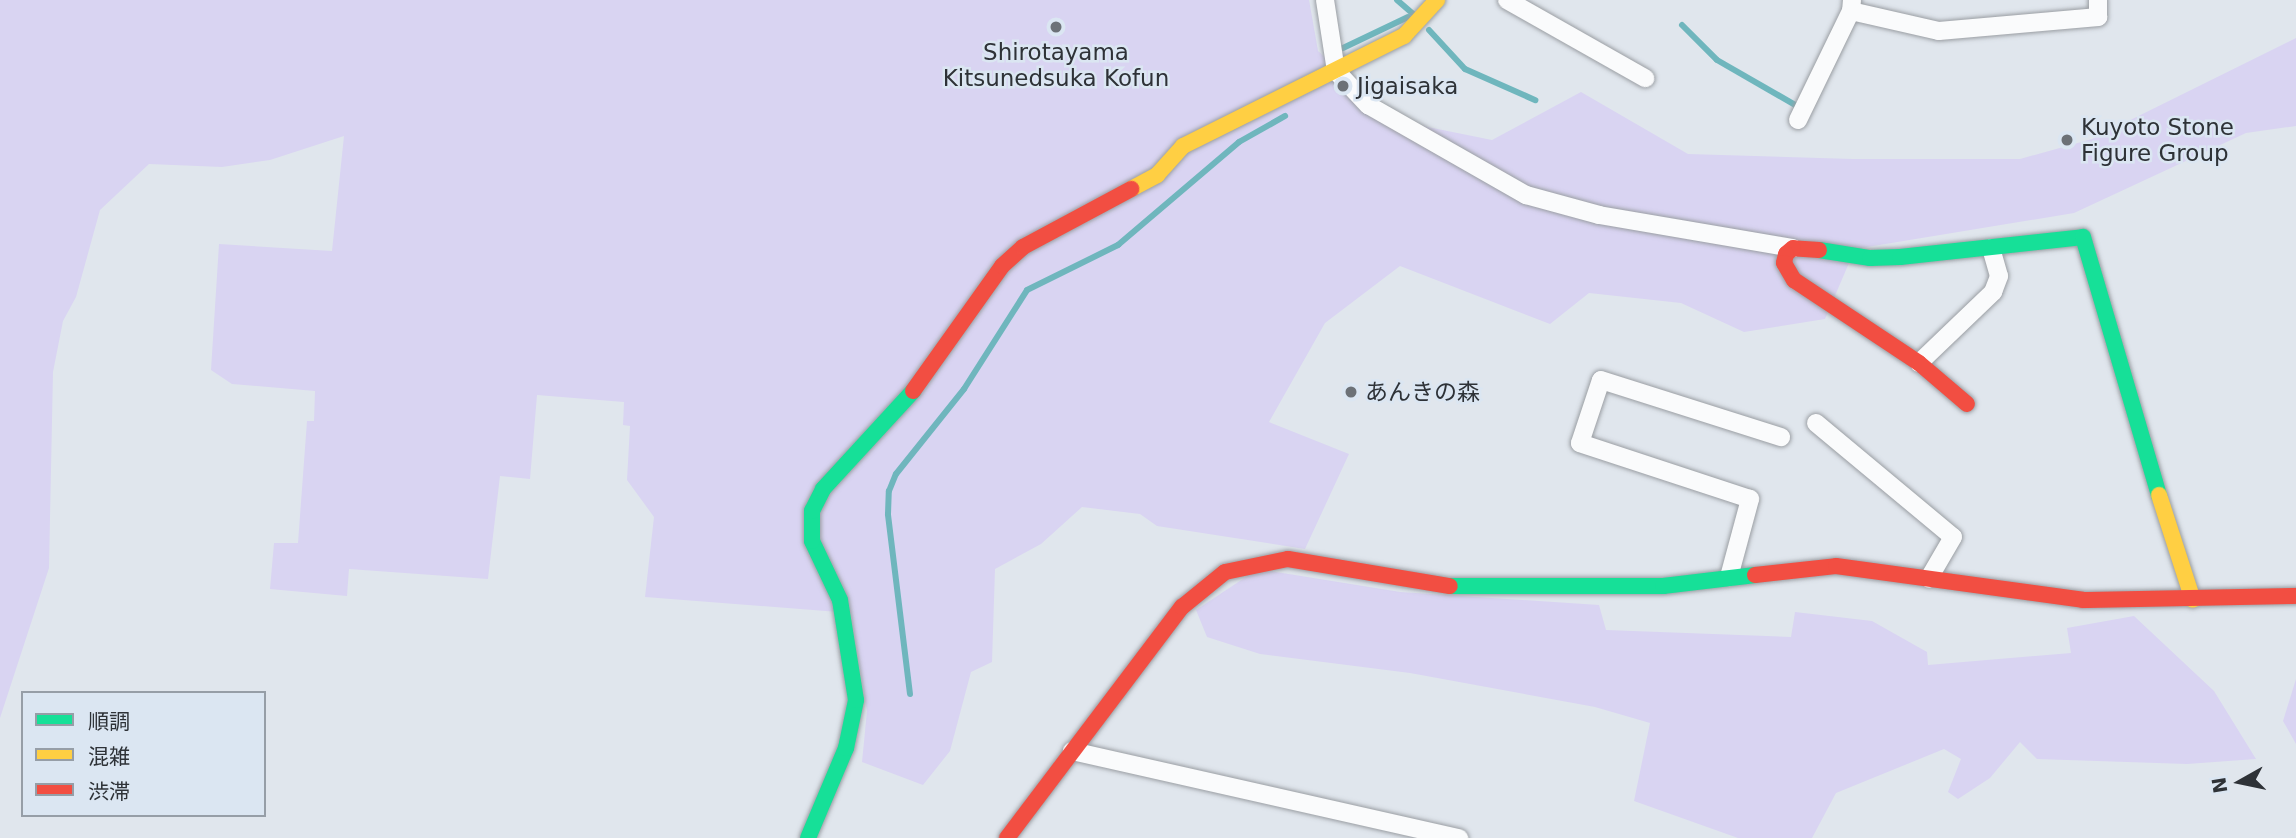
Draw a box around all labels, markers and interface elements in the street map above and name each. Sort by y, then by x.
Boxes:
marker: Shirotayama Kitsunedsuka Kofun [1048,19,1064,35]
place label: Shirotayama Kitsunedsuka Kofun [943,38,1169,92]
place label: Jigaisaka [1357,72,1458,100]
marker: Jigaisaka [1335,78,1351,94]
place label: Kuyoto Stone Figure Group [2081,113,2234,167]
marker: Kuyoto Stone Figure Group [2059,132,2075,148]
place label: あんきの森 [1365,378,1480,406]
marker: あんきの森 [1343,384,1359,400]
legend [21,691,266,817]
text: 順調 [88,710,130,734]
text: 混雑 [88,745,130,769]
north arrow [2205,747,2275,817]
text: N [2207,776,2231,795]
text: 渋滞 [88,780,130,804]

